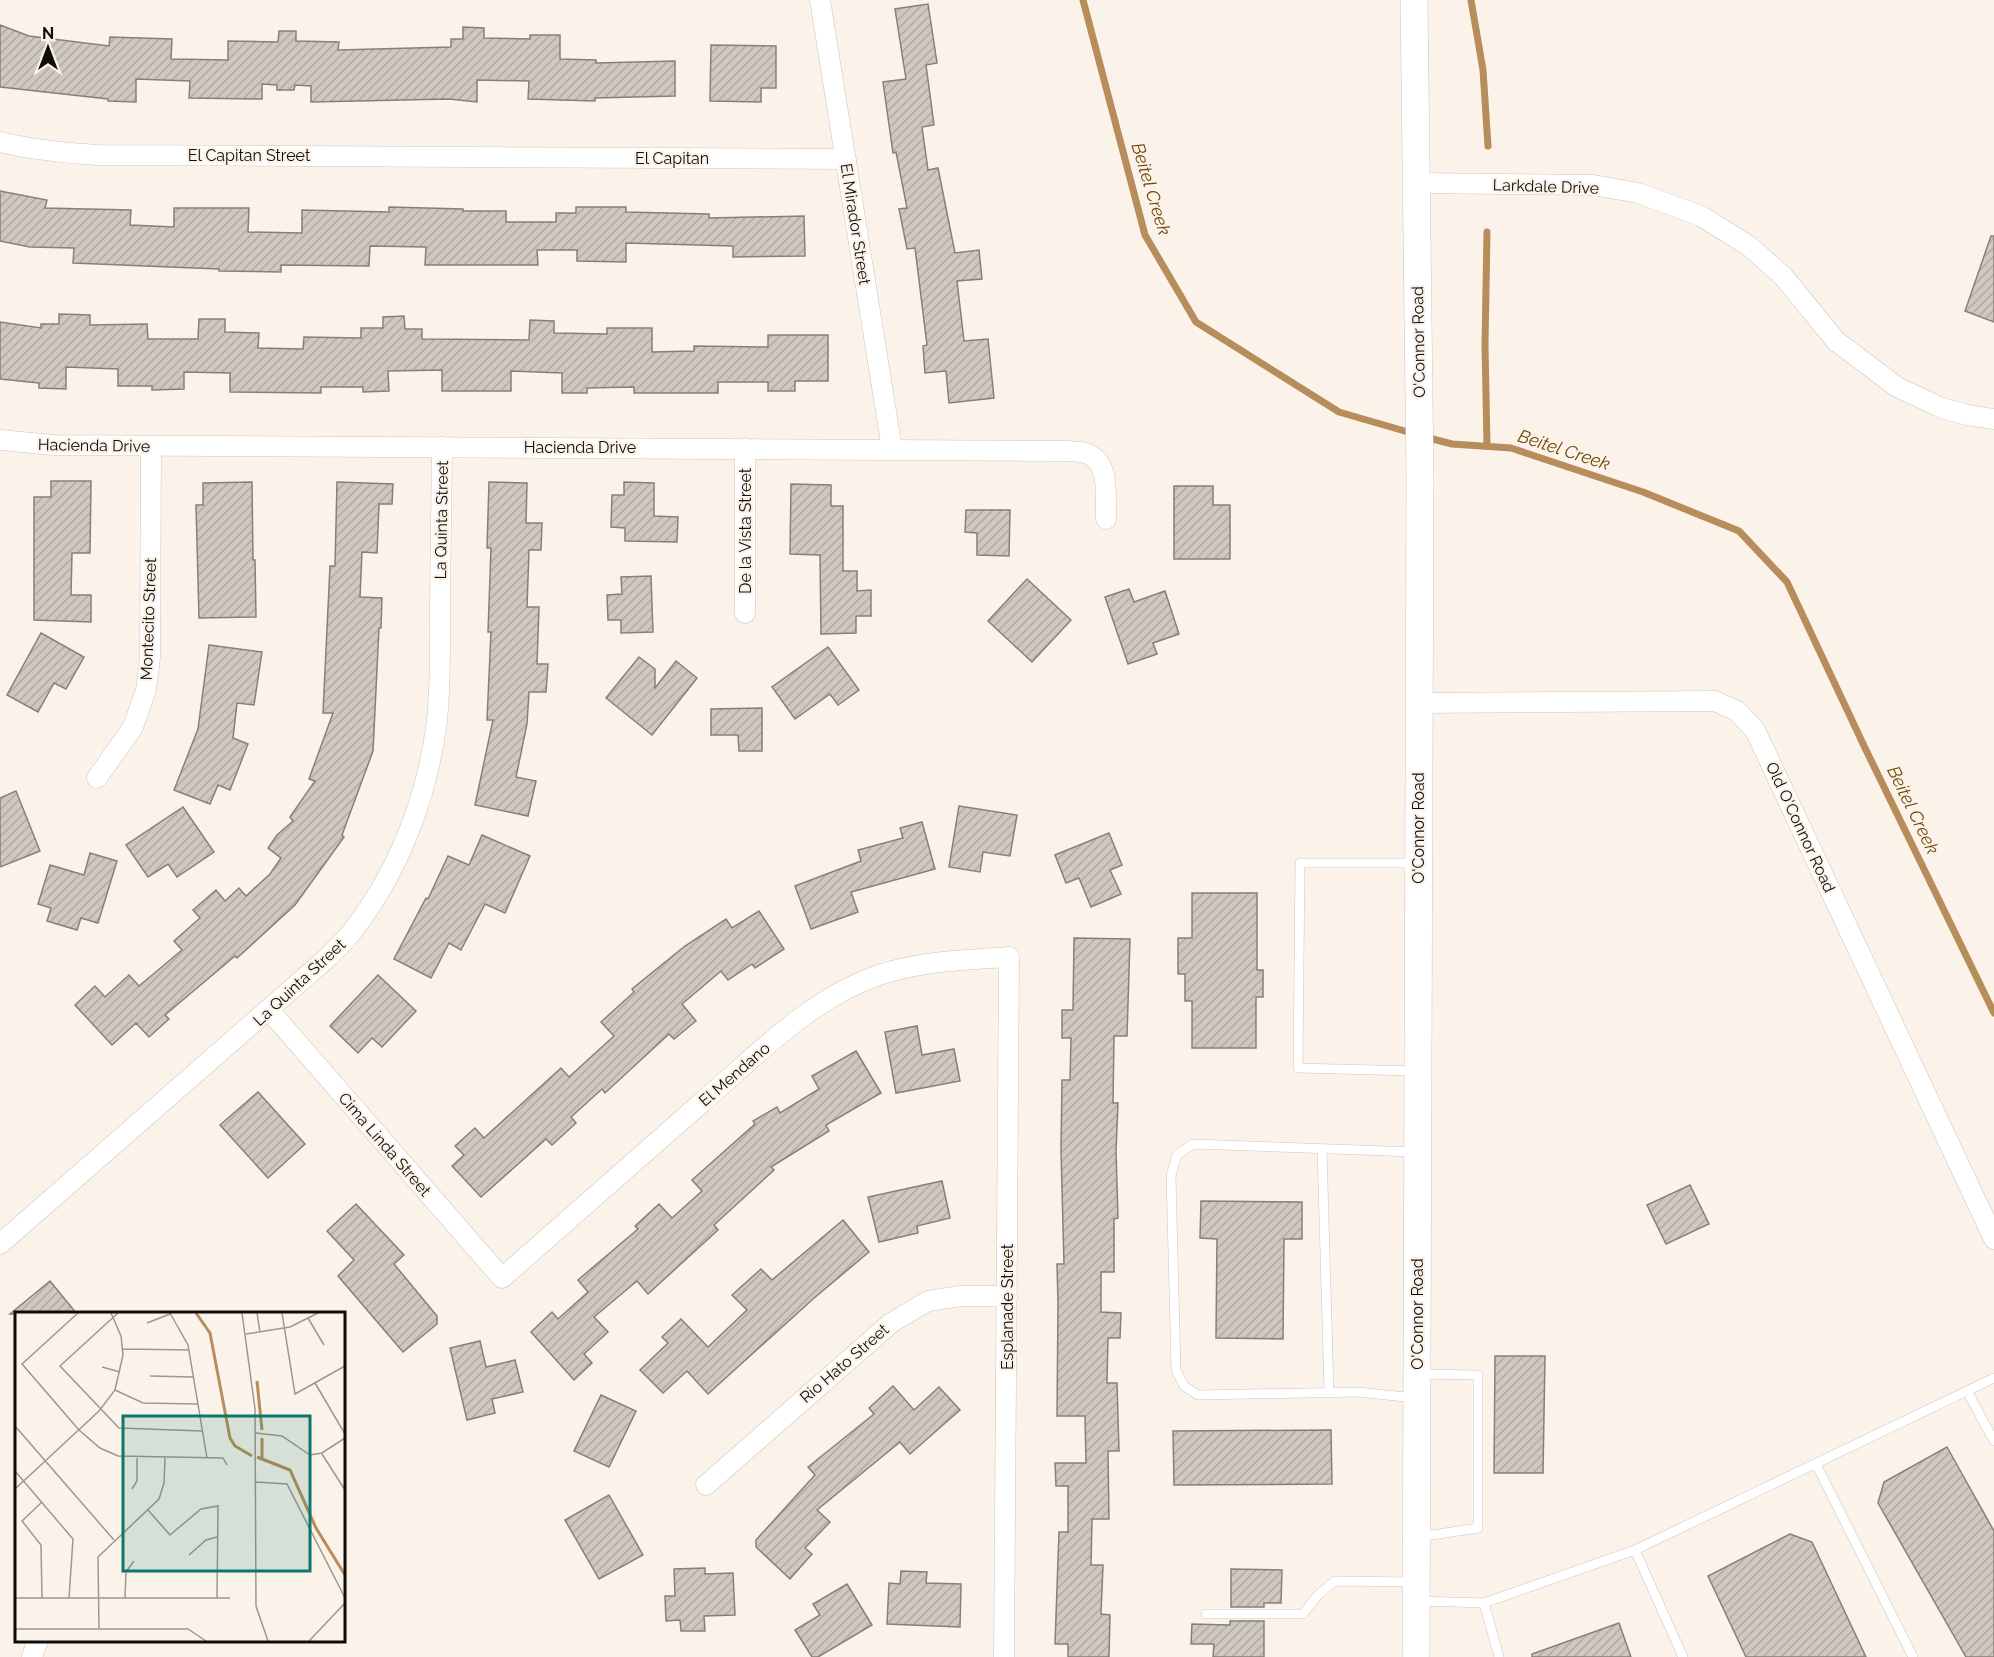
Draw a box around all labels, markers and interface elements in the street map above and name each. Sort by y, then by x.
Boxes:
north arrow [18,18,78,78]
text: N [42,24,54,43]
water label: Beitel Creek [1127,140,1176,238]
street label: El Capitan Street [188,146,311,165]
street label: El Capitan [635,149,709,168]
street label: El Mirador Street [837,162,875,287]
street label: Larkdale Drive [1492,175,1599,198]
street label: O'Connor Road [1408,286,1429,398]
water label: Beitel Creek [1515,425,1613,474]
street label: Hacienda Drive [38,435,150,456]
street label: Hacienda Drive [524,438,636,457]
street label: La Quinta Street [431,460,452,580]
street label: De la Vista Street [736,467,755,594]
street label: Montecito Street [137,557,160,681]
street label: Old O'Connor Road [1762,759,1839,896]
water label: Beitel Creek [1883,762,1944,858]
street label: O'Connor Road [1409,772,1428,884]
street label: La Quinta Street [249,934,350,1030]
street label: El Mendano [695,1038,774,1110]
street label: Cima Linda Street [334,1089,435,1201]
street label: Esplanade Street [998,1243,1017,1370]
street label: O'Connor Road [1408,1258,1427,1370]
inset map [15,1312,345,1642]
street label: Rio Hato Street [796,1319,893,1407]

